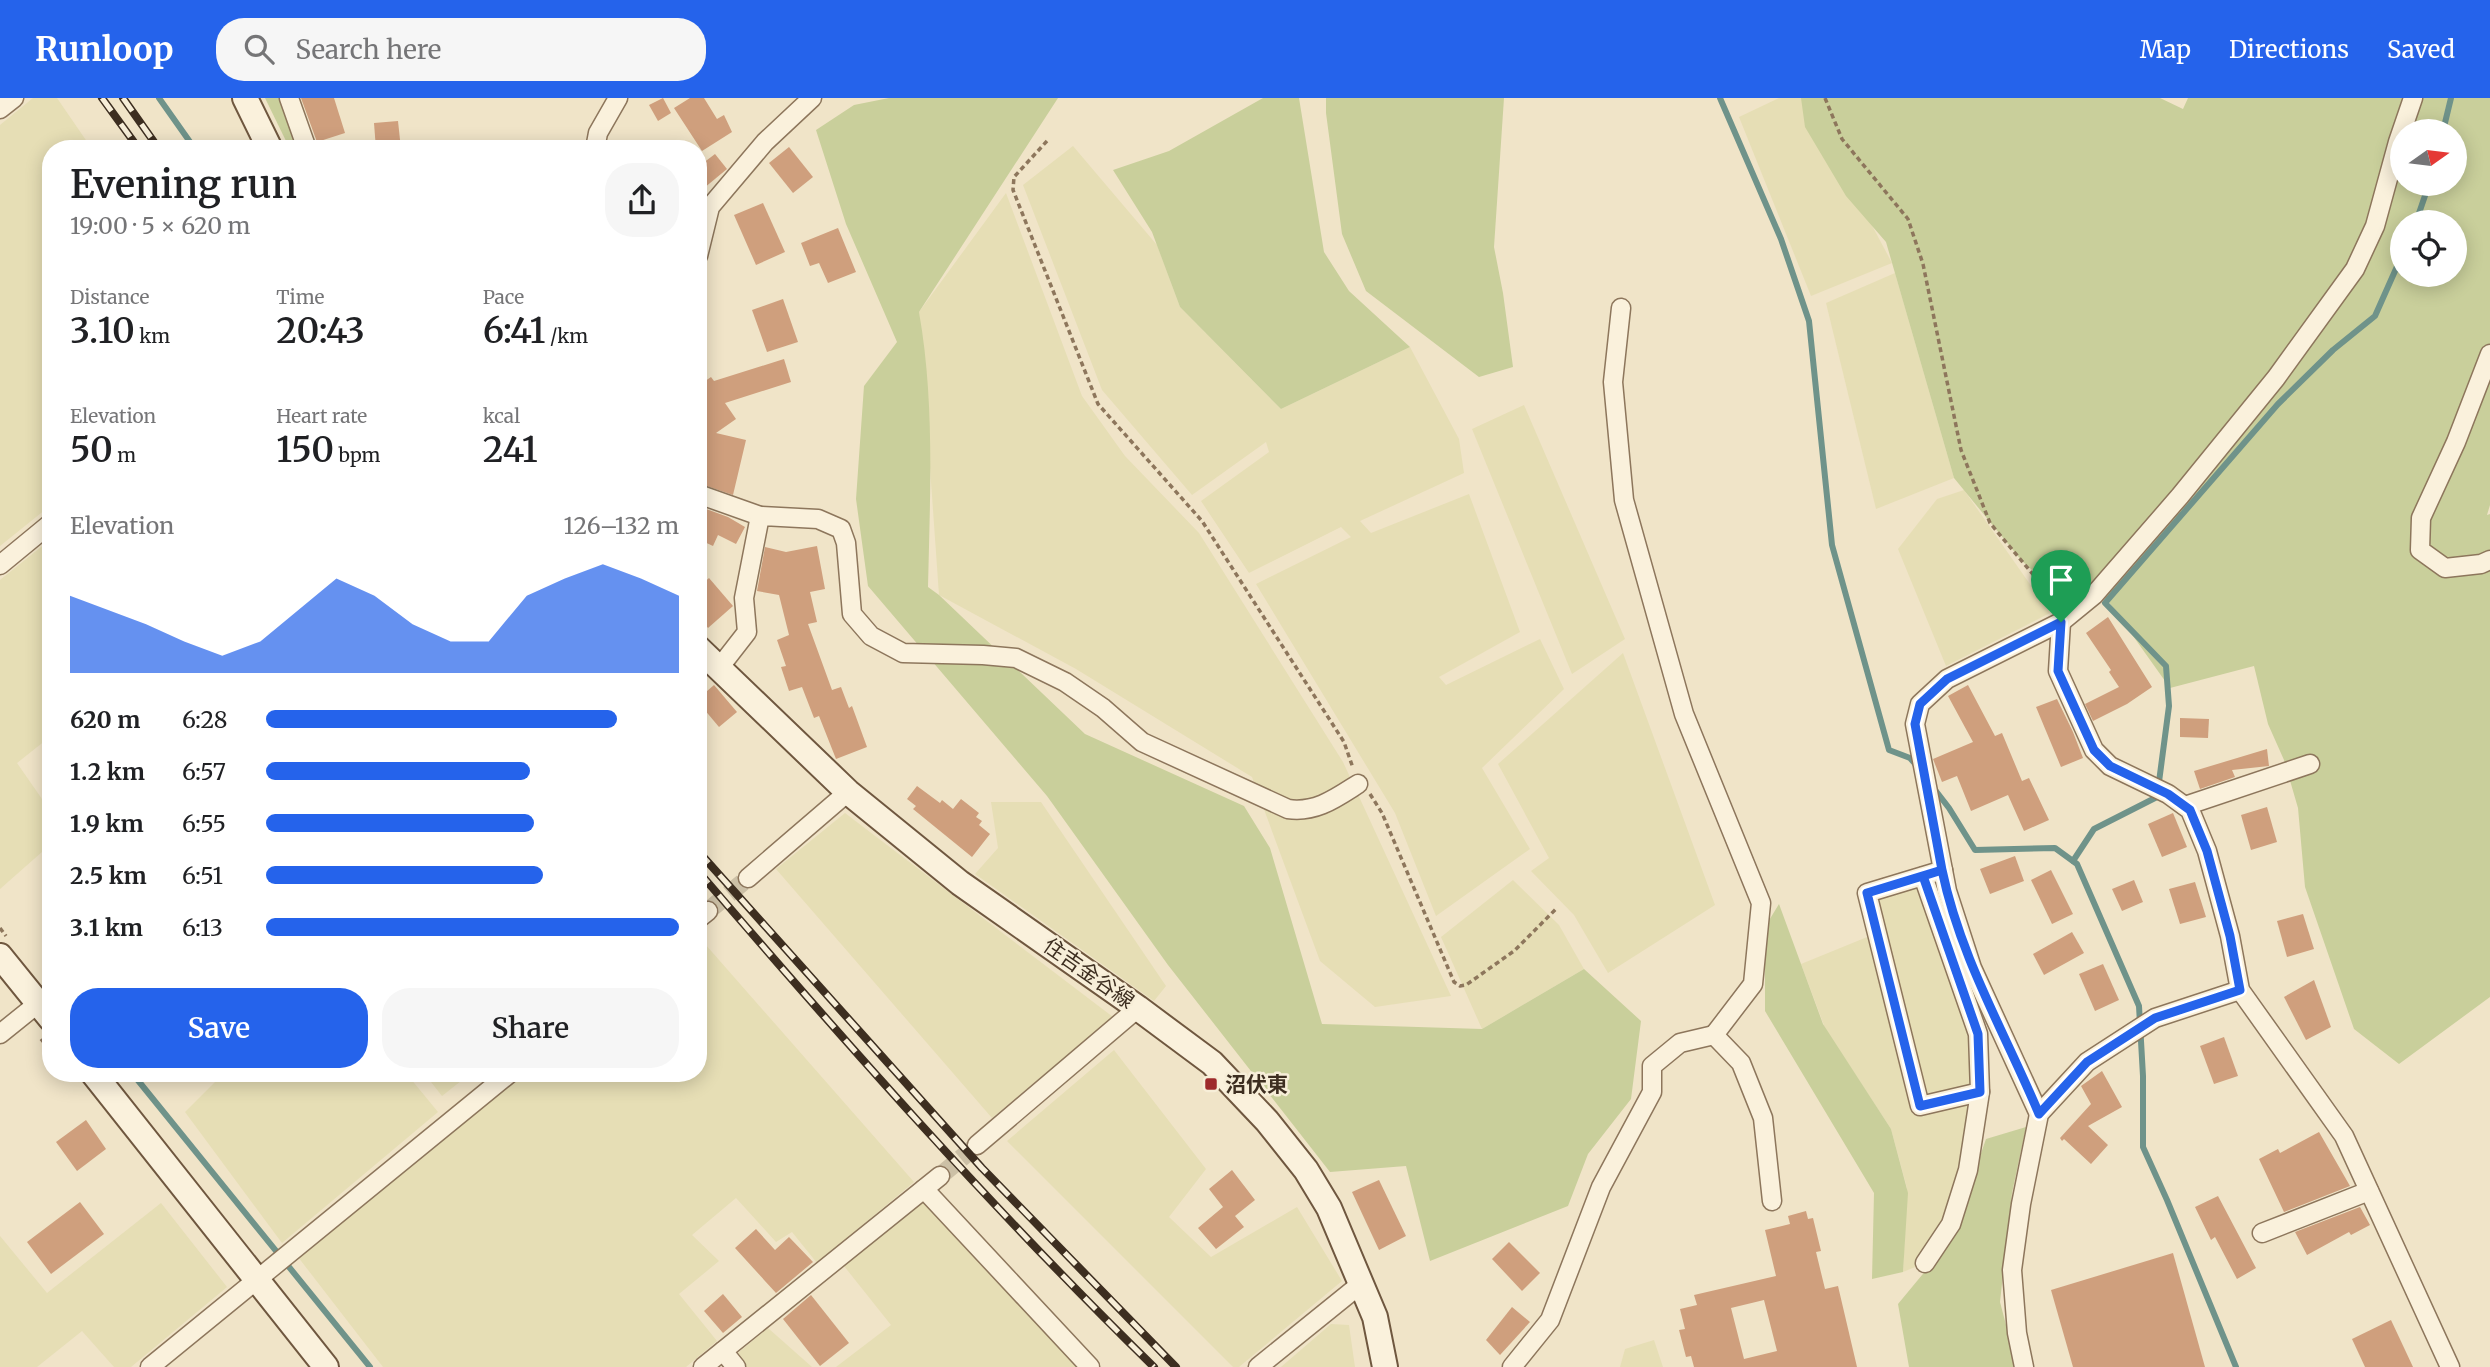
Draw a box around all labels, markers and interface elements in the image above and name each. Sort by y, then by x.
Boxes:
search box [216,18,706,81]
text: Runloop [35,29,174,70]
icon: search [240,30,278,68]
text: Search here [296,33,441,66]
text: Map [2140,34,2191,65]
text: Directions [2229,34,2349,65]
text: Saved [2387,34,2455,65]
north arrow [2390,119,2468,196]
map controls [2390,119,2467,287]
text: Evening run [70,161,297,208]
button: share [605,163,679,237]
button: locate [2390,210,2467,287]
text: 19:00 · 5 × 620 m [70,211,250,240]
text: Distance [70,285,149,309]
text: Time [276,285,325,309]
text: Pace [483,285,524,309]
text: 3.10 [70,309,135,353]
text: 20:43 [276,309,365,353]
text: 6:41 [483,309,545,353]
text: km [135,324,170,348]
text: /km [545,324,588,348]
text: Elevation [70,404,156,428]
text: Heart rate [276,404,367,428]
text: kcal [483,404,520,428]
text: 50 [70,428,113,472]
text: 150 [276,428,334,472]
text: 241 [483,428,538,472]
text: m [113,443,136,467]
text: bpm [334,443,380,467]
text: Elevation [70,511,174,540]
text: 126–132 m [563,511,679,540]
pin [2031,550,2091,622]
icon: arrive [2042,561,2080,599]
text: 620 m [70,705,140,734]
text: 6:28 [182,705,228,734]
text: 1.2 km [70,757,145,786]
text: 6:57 [182,757,226,786]
text: 1.9 km [70,809,144,838]
text: 6:55 [182,809,226,838]
text: 2.5 km [70,861,147,890]
text: 6:51 [182,861,223,890]
text: 3.1 km [70,913,143,942]
text: 6:13 [182,913,223,942]
street label: 住吉金谷線 [1038,932,1140,1014]
button: Save [70,988,368,1068]
button: Share [382,988,679,1068]
place label: 沼伏東 [1225,1071,1288,1098]
marker: 沼伏東 [1203,1076,1219,1092]

